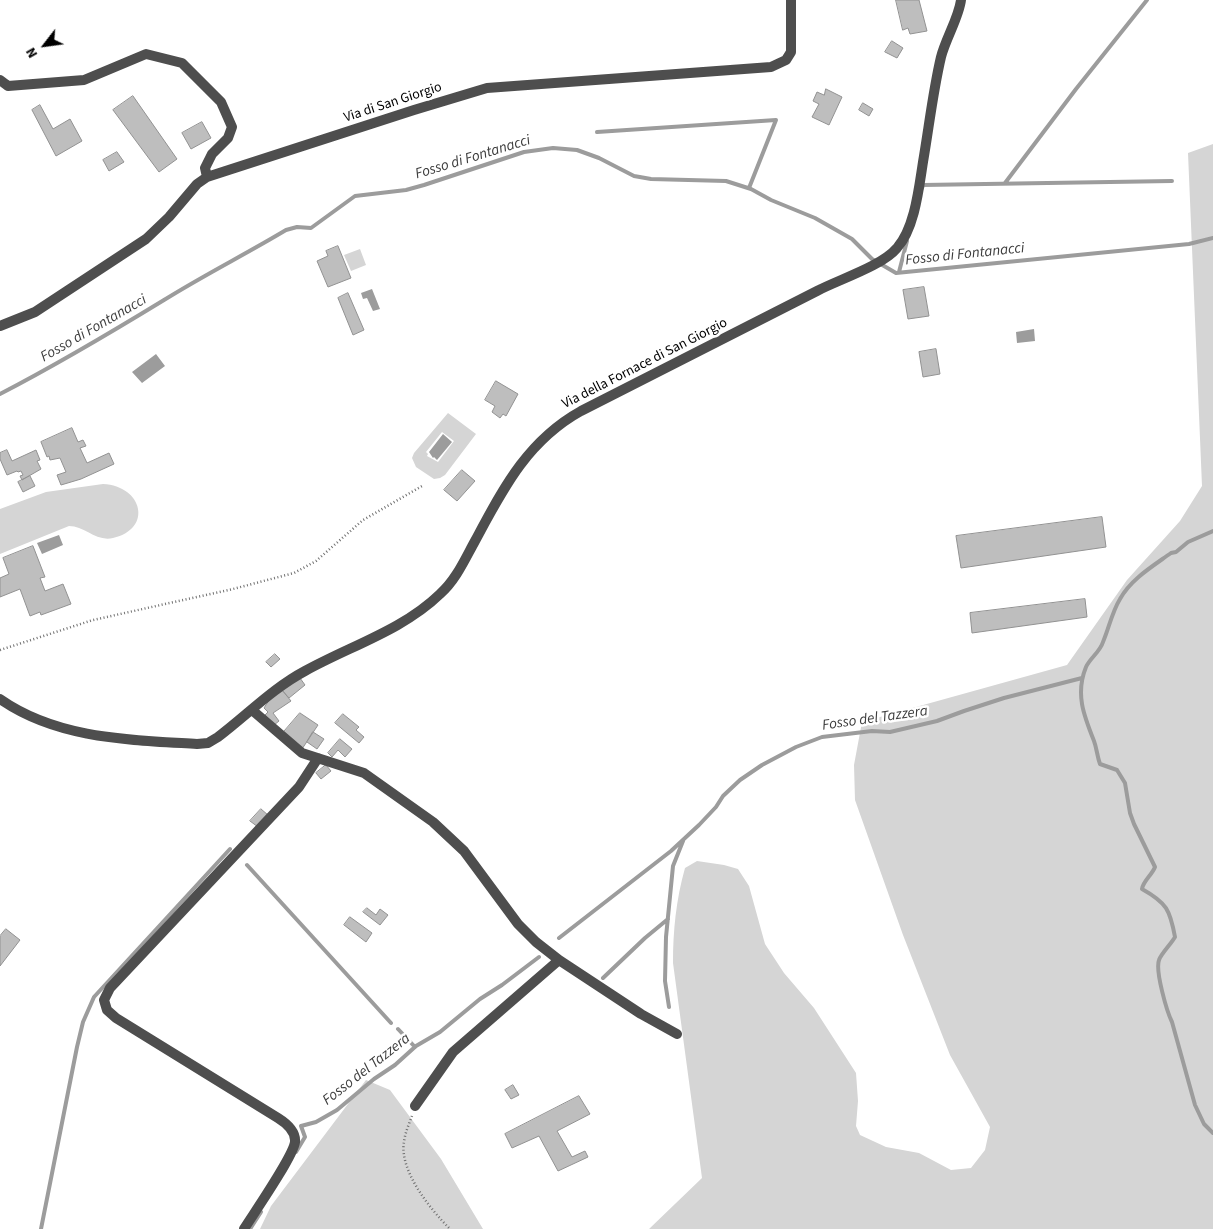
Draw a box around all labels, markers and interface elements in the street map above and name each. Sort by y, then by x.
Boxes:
north arrow [20,20,70,70]
text: N [21,43,43,62]
street label: Via di San Giorgio [342,79,444,127]
water label: Fosso di Fontanacci [413,132,533,184]
water label: Fosso di Fontanacci [905,240,1025,270]
water label: Fosso di Fontanacci [38,291,150,367]
street label: Via della Fornace di San Giorgio [559,315,731,413]
water label: Fosso del Tazzera [821,703,929,735]
water label: Fosso del Tazzera [320,1030,414,1110]

